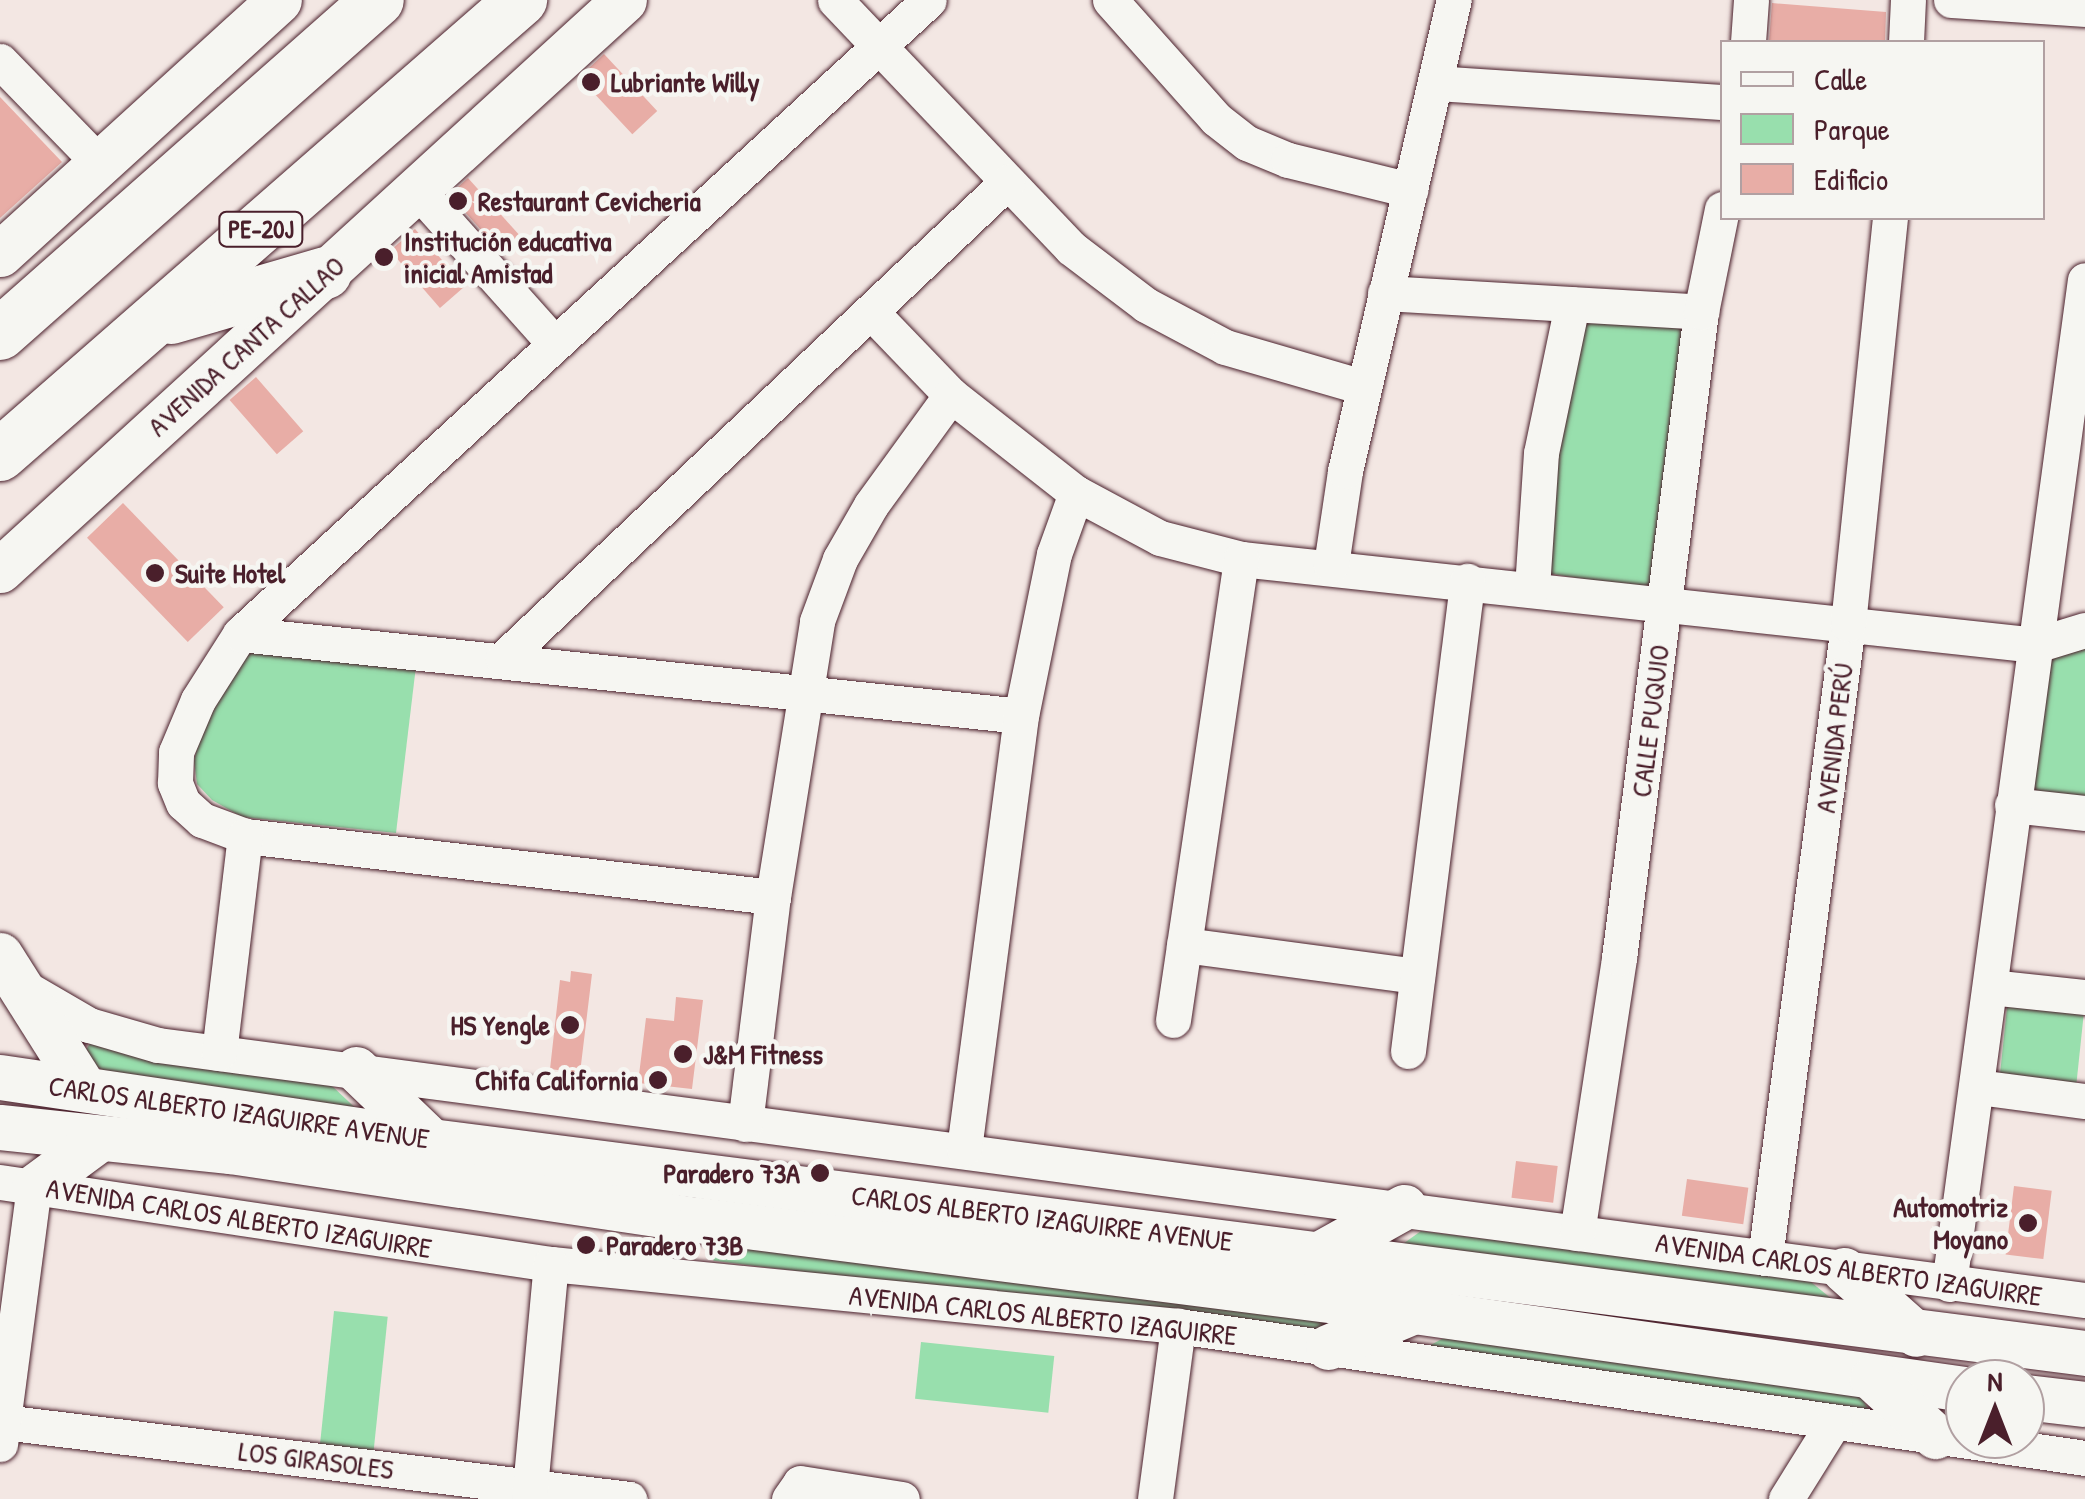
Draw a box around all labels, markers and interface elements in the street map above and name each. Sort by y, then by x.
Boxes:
legend [1720,40,2045,220]
text: Calle [1814,59,1867,99]
place label: Lubriante Willy [611,65,759,99]
marker: Lubriante Willy [580,71,602,93]
text: Parque [1814,109,1890,149]
text: Edificio [1814,159,1888,199]
place label: Restaurant Cevicheria [478,184,701,218]
marker: Restaurant Cevicheria [447,190,469,212]
road number: PE-20J [216,209,306,249]
place label: Institución educativa inicial Amistad [404,224,611,290]
marker: Institución educativa inicial Amistad [373,246,395,268]
street label: AVENIDA CANTA CALLAO [141,249,351,443]
place label: Suite Hotel [175,556,285,590]
marker: Suite Hotel [144,562,166,584]
street label: CALLE PUQUIO [1624,643,1676,799]
street label: AVENIDA PERÚ [1808,661,1860,815]
place label: HS Yengle [450,1008,550,1042]
marker: HS Yengle [559,1014,581,1036]
place label: J&M Fitness [703,1037,823,1071]
marker: J&M Fitness [672,1043,694,1065]
place label: Chifa California [475,1063,638,1097]
street label: CARLOS ALBERTO IZAGUIRRE AVENUE [47,1069,431,1155]
marker: Chifa California [647,1069,669,1091]
place label: Paradero 73A [663,1156,800,1190]
marker: Paradero 73A [809,1162,831,1184]
street label: AVENIDA CARLOS ALBERTO IZAGUIRRE [44,1171,434,1265]
street label: CARLOS ALBERTO IZAGUIRRE AVENUE [849,1178,1235,1258]
place label: Automotriz Moyano [1893,1190,2008,1256]
marker: Automotriz Moyano [2017,1212,2039,1234]
street label: AVENIDA CARLOS ALBERTO IZAGUIRRE [1654,1225,2044,1313]
place label: Paradero 73B [606,1228,743,1262]
marker: Paradero 73B [575,1234,597,1256]
street label: AVENIDA CARLOS ALBERTO IZAGUIRRE [847,1278,1239,1352]
north arrow [1945,1359,2045,1459]
text: N [1988,1362,2002,1400]
street label: LOS GIRASOLES [237,1434,395,1486]

